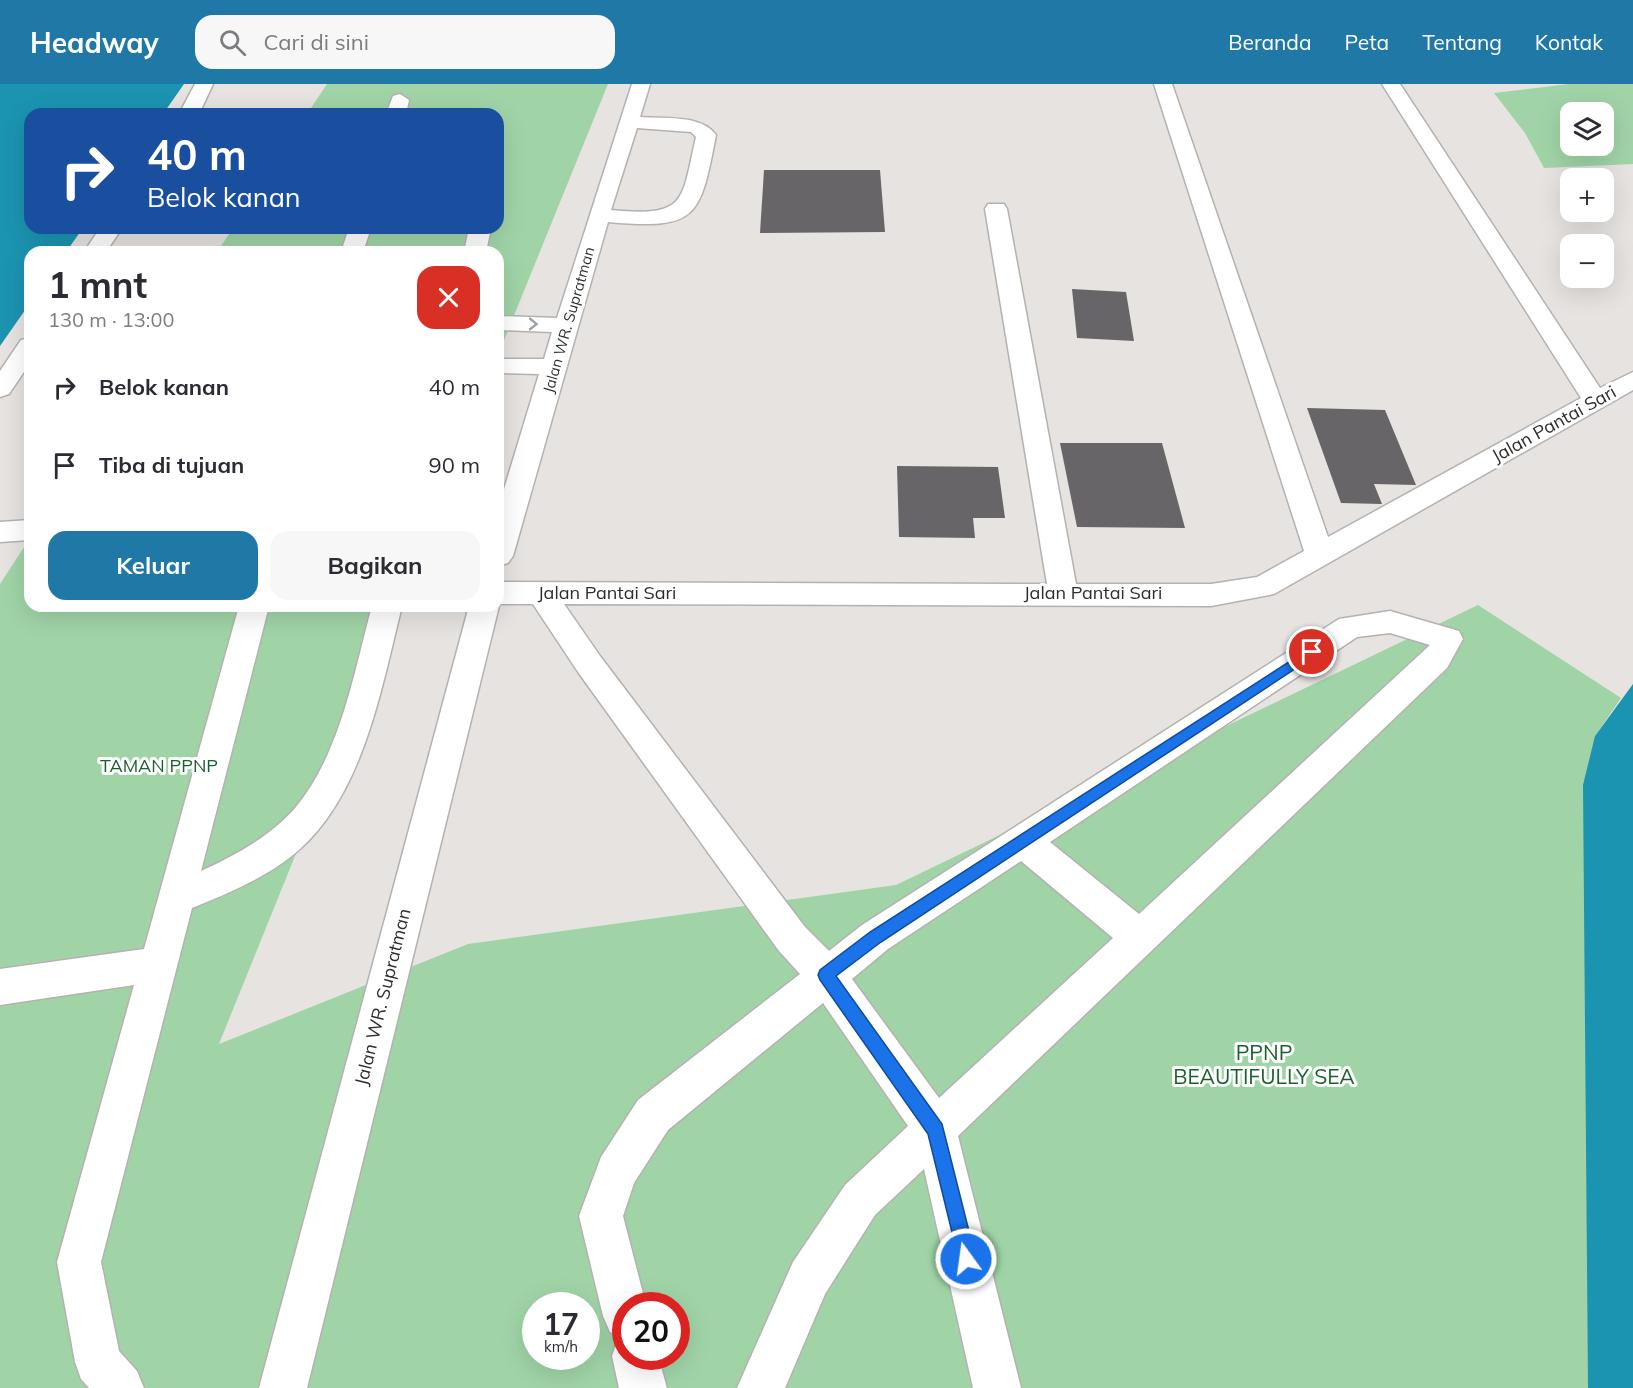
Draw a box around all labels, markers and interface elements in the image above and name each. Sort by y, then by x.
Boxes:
search box [195,15,615,69]
text: Headway [30,25,159,60]
icon: search [216,26,249,59]
text: Cari di sini [264,28,369,56]
text: Beranda [1228,29,1312,55]
text: Peta [1345,29,1389,55]
text: Tentang [1422,29,1502,55]
text: Kontak [1535,29,1603,55]
map controls [1560,102,1614,288]
button: layers [1560,102,1614,156]
text: 40 m [147,128,247,181]
icon: right [48,132,126,210]
button: + [1560,168,1614,222]
text: Belok kanan [147,180,301,214]
button: − [1560,234,1614,288]
street label: Jalan WR. Supratman [539,245,599,395]
text: 1 mnt [48,262,147,307]
button: close [417,266,480,329]
text: 130 m · 13:00 [48,307,174,332]
one-way arrow [529,318,538,330]
icon: right [48,371,81,404]
text: Belok kanan [99,373,229,401]
text: 40 m [429,373,480,401]
street label: Jalan Pantai Sari [1488,380,1620,467]
icon: arrive [48,449,81,482]
text: Tiba di tujuan [99,451,244,479]
text: 90 m [429,451,480,479]
button: Keluar [48,531,258,600]
button: Bagikan [270,531,480,600]
street label: Jalan Pantai Sari [538,581,676,604]
street label: Jalan Pantai Sari [1024,581,1162,604]
pin [1286,626,1337,677]
icon: arrive [1295,635,1328,668]
park label: TAMAN PPNP [100,754,218,777]
street label: Jalan WR. Supratman [349,906,416,1088]
park label: PPNP BEAUTIFULLY SEA [1173,1039,1355,1089]
position arrow [934,1227,998,1291]
speed limit sign: 20 [612,1292,690,1370]
text: 17 [543,1305,579,1343]
text: km/h [544,1337,578,1356]

